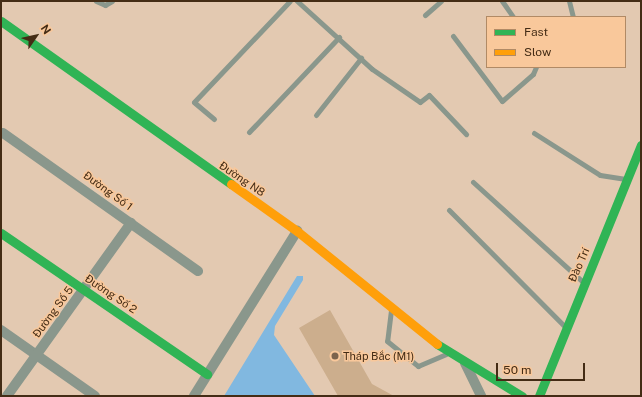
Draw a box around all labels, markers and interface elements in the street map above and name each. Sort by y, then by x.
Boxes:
north arrow [16,16,56,56]
legend [486,16,626,68]
text: N [39,22,53,36]
text: Fast [524,25,548,39]
text: Slow [524,45,551,59]
street label: Đường N8 [217,159,267,199]
street label: Đường Số 1 [81,169,135,213]
street label: Đào Trí [566,246,592,284]
street label: Đường Số 2 [82,272,140,316]
street label: Đường Số 5 [30,284,76,340]
place label: Tháp Bắc (M1) [343,349,414,363]
marker: Tháp Bắc (M1) [330,351,340,361]
scale bar [498,355,587,381]
text: 50 m [503,363,531,377]

